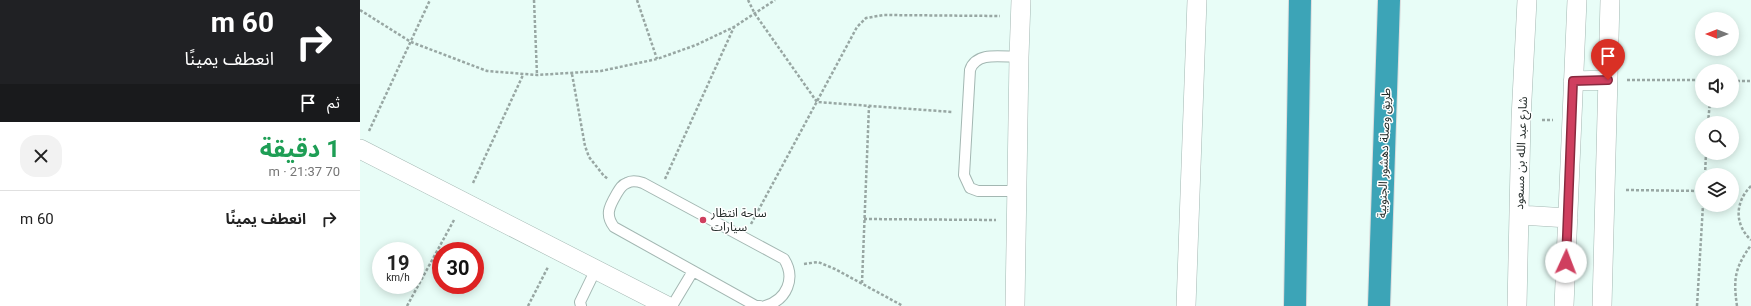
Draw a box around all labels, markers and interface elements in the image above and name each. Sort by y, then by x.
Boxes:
text: 60 m [211,6,274,39]
north arrow [1695,12,1739,56]
map controls [1695,12,1739,212]
icon: right [288,16,340,68]
pin [1591,39,1625,80]
icon: arrive [1597,45,1619,67]
text: انعطف يمينًا [185,48,274,69]
button: sound [1695,64,1739,108]
street label: طريق وصلة دهشور الجنوبية [1375,88,1394,218]
icon: arrive [297,92,319,114]
text: ثم [327,94,340,112]
street label: شارع عبد الله بن مسعود [1512,96,1532,210]
button: search [1695,116,1739,160]
button: close [20,135,62,177]
text: 1 دقيقة [260,135,340,163]
text: 70 m · 21:37 [269,164,340,179]
button: layers [1695,168,1739,212]
place label: ساحة انتظار سيارات [710,206,767,234]
icon: right [318,208,340,230]
text: 60 m [20,210,54,228]
text: انعطف يمينًا [226,210,306,228]
marker: ساحة انتظار سيارات [698,215,708,225]
position arrow [1545,241,1587,283]
speed limit sign: 30 [432,242,484,294]
text: 19 [387,251,409,275]
text: km/h [386,272,410,283]

